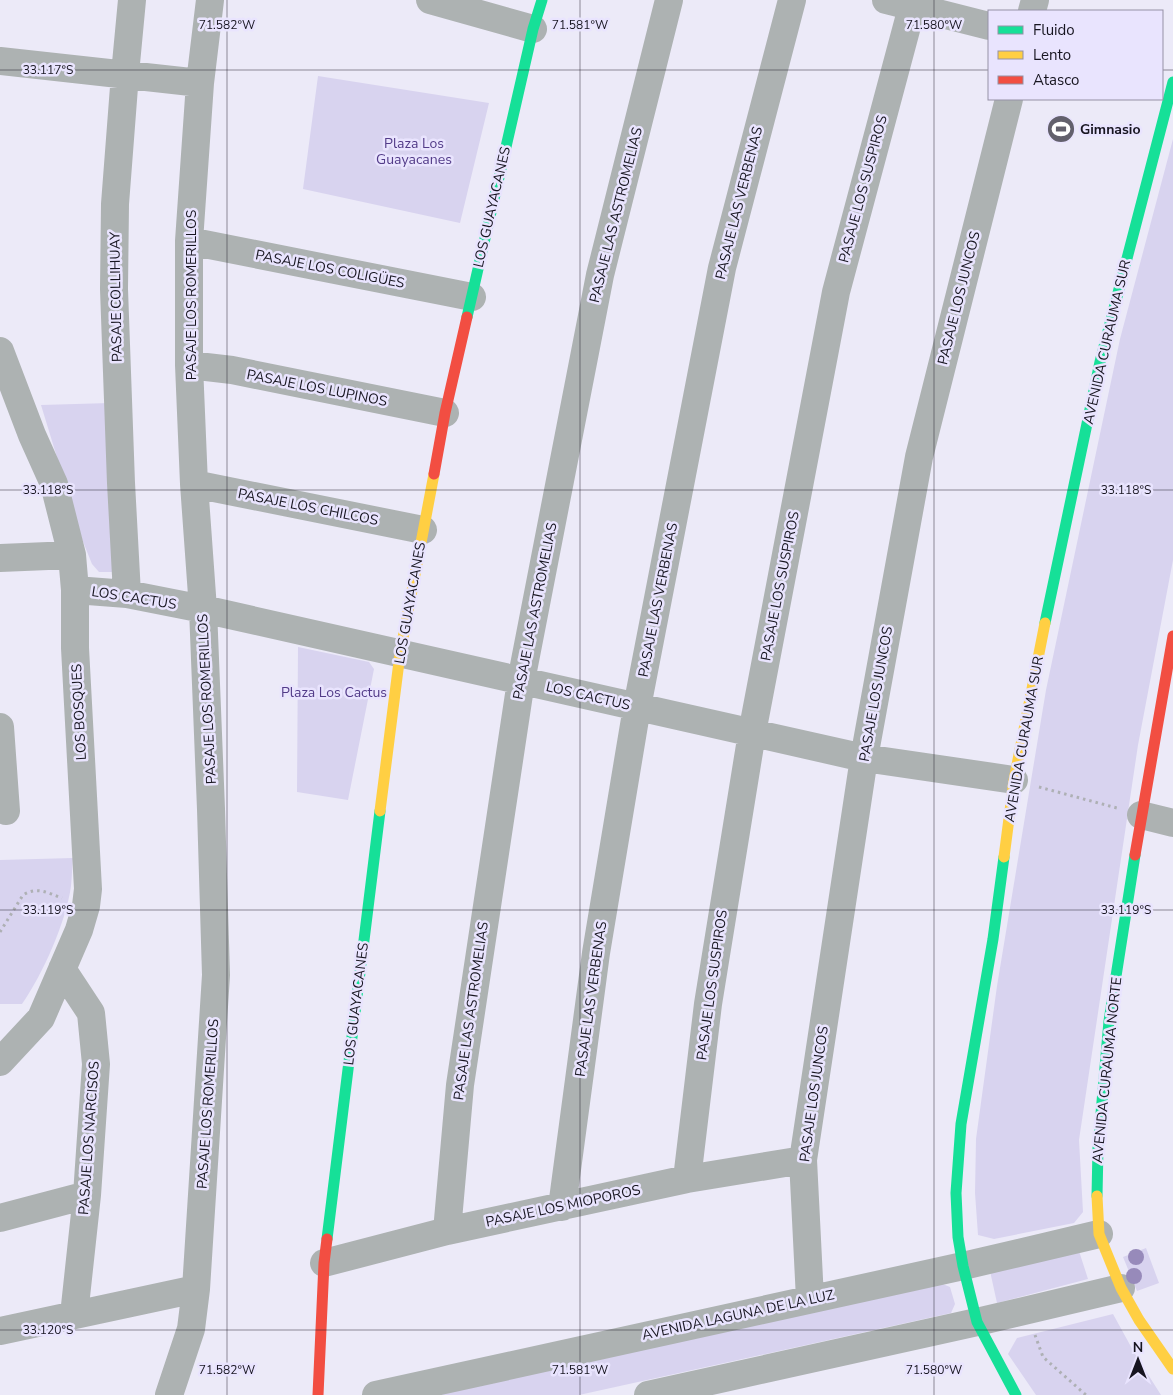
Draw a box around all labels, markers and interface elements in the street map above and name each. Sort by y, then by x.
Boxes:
legend [988,10,1163,100]
text: 71.582°W [199,17,255,33]
text: 71.581°W [552,17,608,33]
text: 71.580°W [906,17,962,33]
text: Fluido [1033,20,1075,40]
text: Lento [1033,45,1071,65]
text: 33.117°S [23,62,73,78]
text: Atasco [1033,70,1079,90]
street label: PASAJE LOS SUSPIROS [834,113,892,265]
sports icon: Gimnasio [1046,114,1076,144]
place label: Gimnasio [1080,120,1140,139]
street label: PASAJE LAS VERBENAS [711,124,767,281]
street label: PASAJE LAS ASTROMELIAS [585,125,647,305]
park label: Plaza Los Guayacanes [376,134,452,169]
street label: LOS GUAYACANES [469,144,515,269]
street label: PASAJE LOS ROMERILLOS [182,209,201,380]
street label: PASAJE LOS JUNCOS [933,229,985,367]
street label: PASAJE COLLIHUAY [105,231,127,362]
street label: PASAJE LOS COLIGÜES [254,245,407,293]
street label: AVENIDA CURAUMA SUR [1079,258,1135,426]
street label: PASAJE LOS LUPINOS [245,365,389,411]
text: 33.118°S [23,482,73,498]
text: 33.118°S [1101,482,1151,498]
street label: PASAJE LOS CHILCOS [236,484,380,530]
street label: PASAJE LOS SUSPIROS [756,509,804,662]
street label: PASAJE LAS ASTROMELIAS [509,520,562,701]
street label: PASAJE LAS VERBENAS [634,521,682,679]
street label: LOS GUAYACANES [390,540,430,665]
street label: LOS CACTUS [90,582,178,614]
street label: PASAJE LOS ROMERILLOS [193,613,221,785]
street label: PASAJE LOS JUNCOS [855,625,897,763]
street label: AVENIDA CURAUMA SUR [1000,654,1048,824]
street label: LOS BOSQUES [67,663,91,761]
street label: LOS CACTUS [544,677,632,715]
park label: Plaza Los Cactus [281,683,387,702]
text: 33.119°S [23,902,73,918]
text: 33.119°S [1101,902,1151,918]
street label: PASAJE LOS SUSPIROS [692,908,732,1062]
street label: PASAJE LAS ASTROMELIAS [449,920,493,1101]
street label: PASAJE LAS VERBENAS [571,920,611,1078]
street label: LOS GUAYACANES [339,941,373,1066]
street label: AVENIDA CURAUMA NORTE [1088,976,1126,1164]
street label: PASAJE LOS ROMERILLOS [193,1018,223,1190]
street label: PASAJE LOS JUNCOS [795,1024,833,1163]
street label: PASAJE LOS NARCISOS [74,1060,104,1216]
street label: PASAJE LOS MIOPOROS [484,1180,643,1232]
street label: AVENIDA LAGUNA DE LA LUZ [640,1285,836,1345]
text: 33.120°S [23,1322,73,1338]
north arrow [1113,1335,1163,1385]
text: N [1133,1338,1143,1357]
text: 71.582°W [199,1362,255,1378]
text: 71.581°W [552,1362,608,1378]
text: 71.580°W [906,1362,962,1378]

